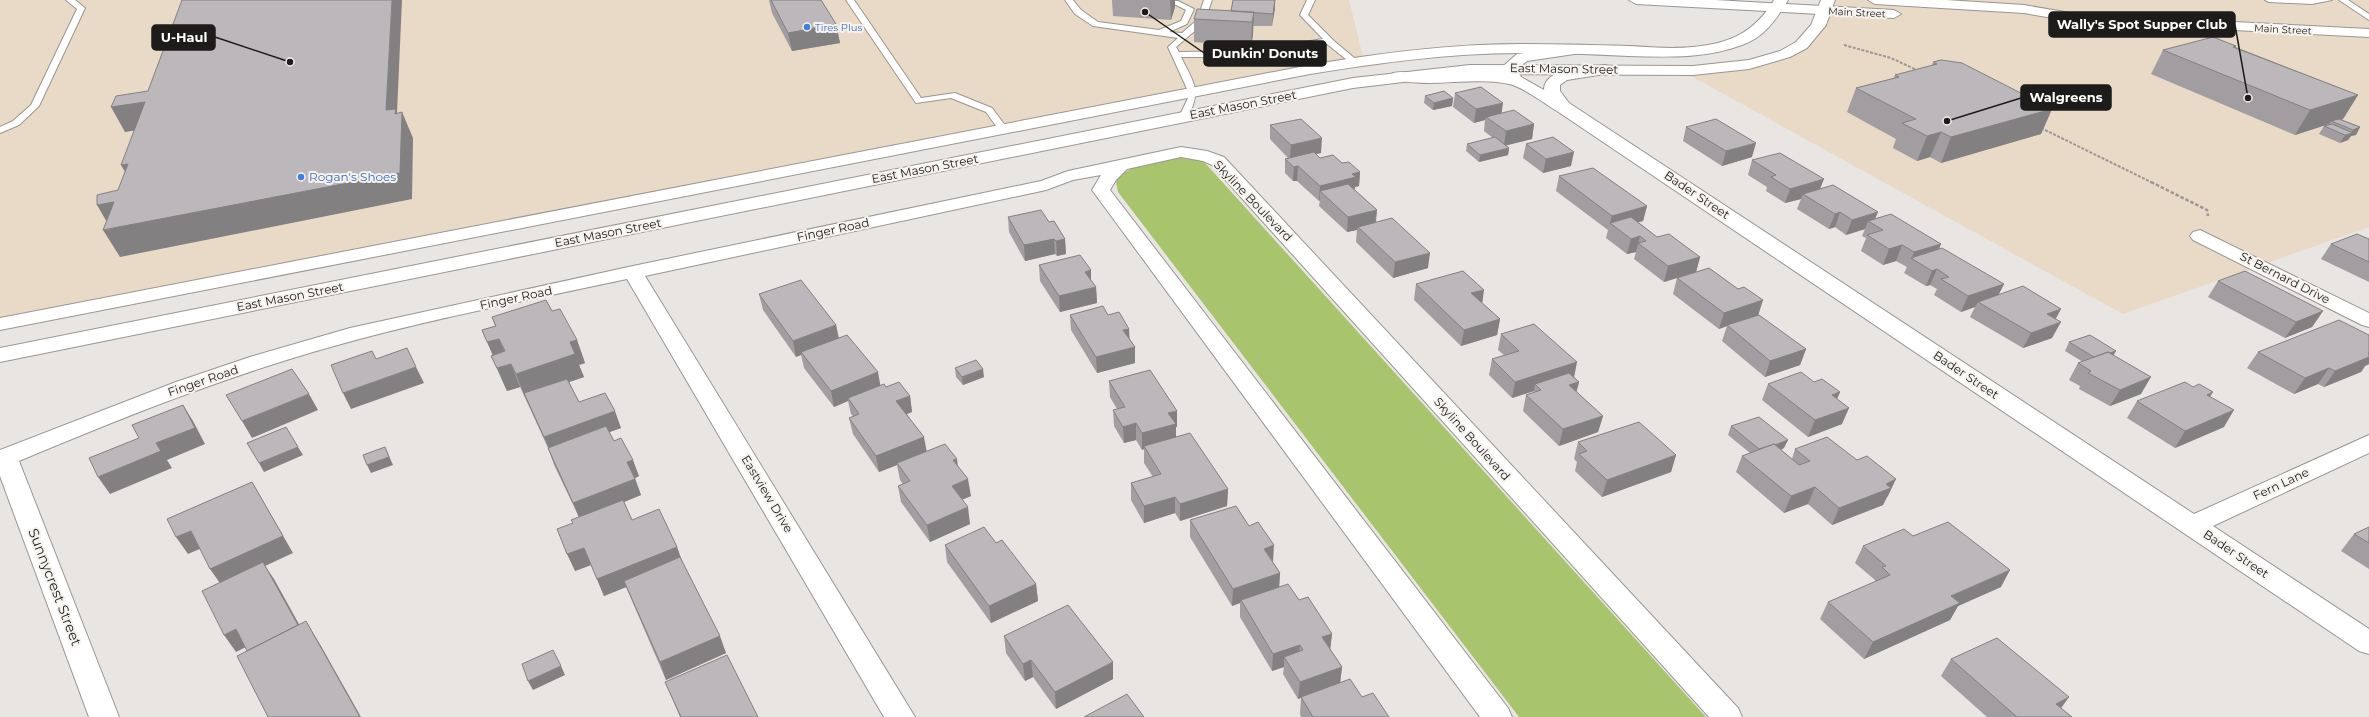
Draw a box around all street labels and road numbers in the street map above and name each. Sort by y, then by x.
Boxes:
street label: Main Street [1828,4,1886,21]
street label: Main Street [2254,21,2312,38]
street label: East Mason Street [1510,60,1618,77]
street label: East Mason Street [1188,87,1298,122]
street label: East Mason Street [870,151,980,186]
street label: Skyline Boulevard [1211,157,1296,244]
street label: Bader Street [1662,167,1733,222]
street label: East Mason Street [553,215,663,250]
street label: Finger Road [795,215,871,245]
street label: St Bernard Drive [2238,248,2333,307]
street label: East Mason Street [235,279,345,314]
street label: Finger Road [478,283,554,313]
street label: Bader Street [1931,347,2002,402]
street label: Finger Road [166,361,240,400]
street label: Skyline Boulevard [1431,394,1514,483]
street label: Eastview Drive [738,452,796,535]
street label: Fern Lane [2250,464,2311,503]
street label: Sunnycrest Street [24,526,86,649]
street label: Bader Street [2201,526,2272,581]

